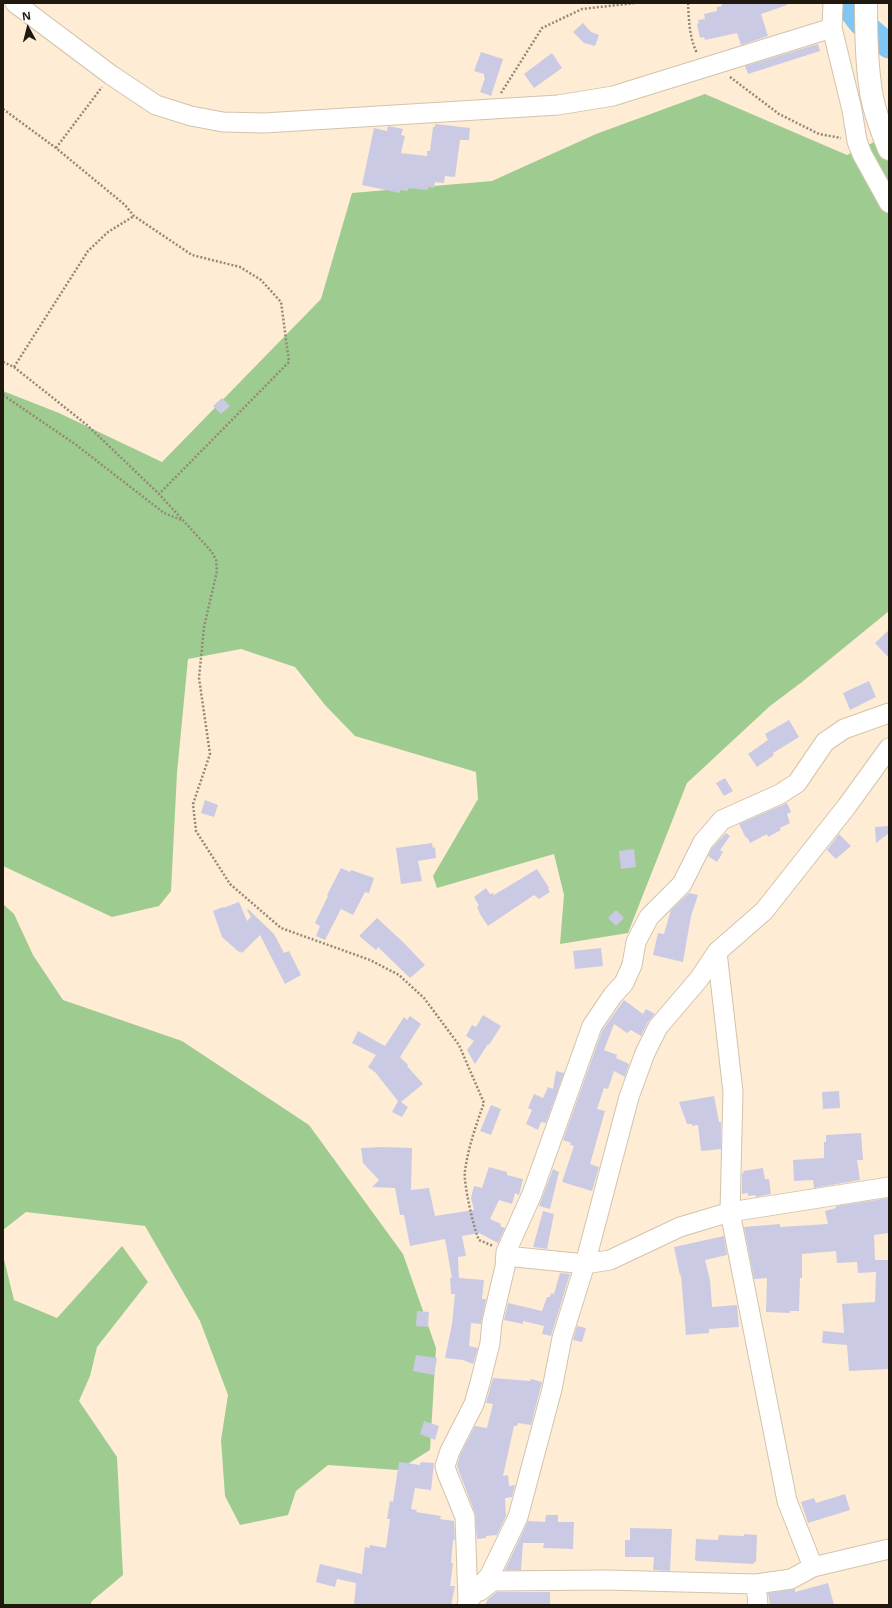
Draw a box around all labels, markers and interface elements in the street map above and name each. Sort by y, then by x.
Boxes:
north arrow [8,8,48,48]
text: N [21,8,32,24]

